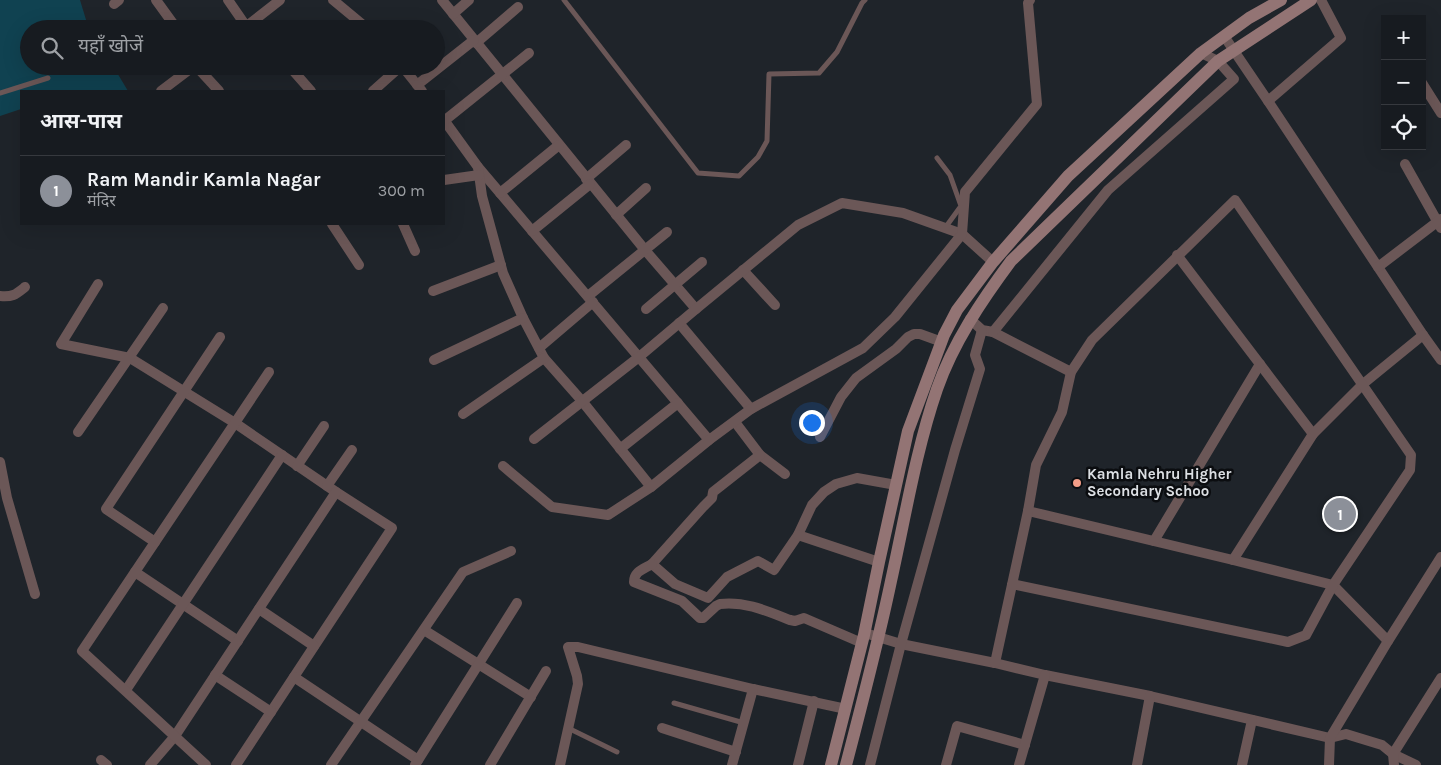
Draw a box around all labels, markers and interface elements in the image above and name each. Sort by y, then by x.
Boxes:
map controls [1381,15,1426,150]
button: + [1381,15,1426,60]
search box [20,20,445,75]
icon: search [38,34,66,62]
text: यहाँ खोजें [78,35,143,57]
button: − [1381,60,1426,105]
button: locate [1381,105,1426,150]
text: आस-पास [40,109,122,133]
text: Ram Mandir Kamla Nagar [87,169,321,191]
text: 1 [53,181,59,200]
text: 300 m [378,181,425,200]
text: मंदिर [87,191,116,210]
your location [799,410,825,436]
place label: Kamla Nehru Higher Secondary Schoo [1087,465,1232,500]
marker: Kamla Nehru Higher Secondary Schoo [1071,477,1083,489]
pin: 1 [1324,495,1356,533]

